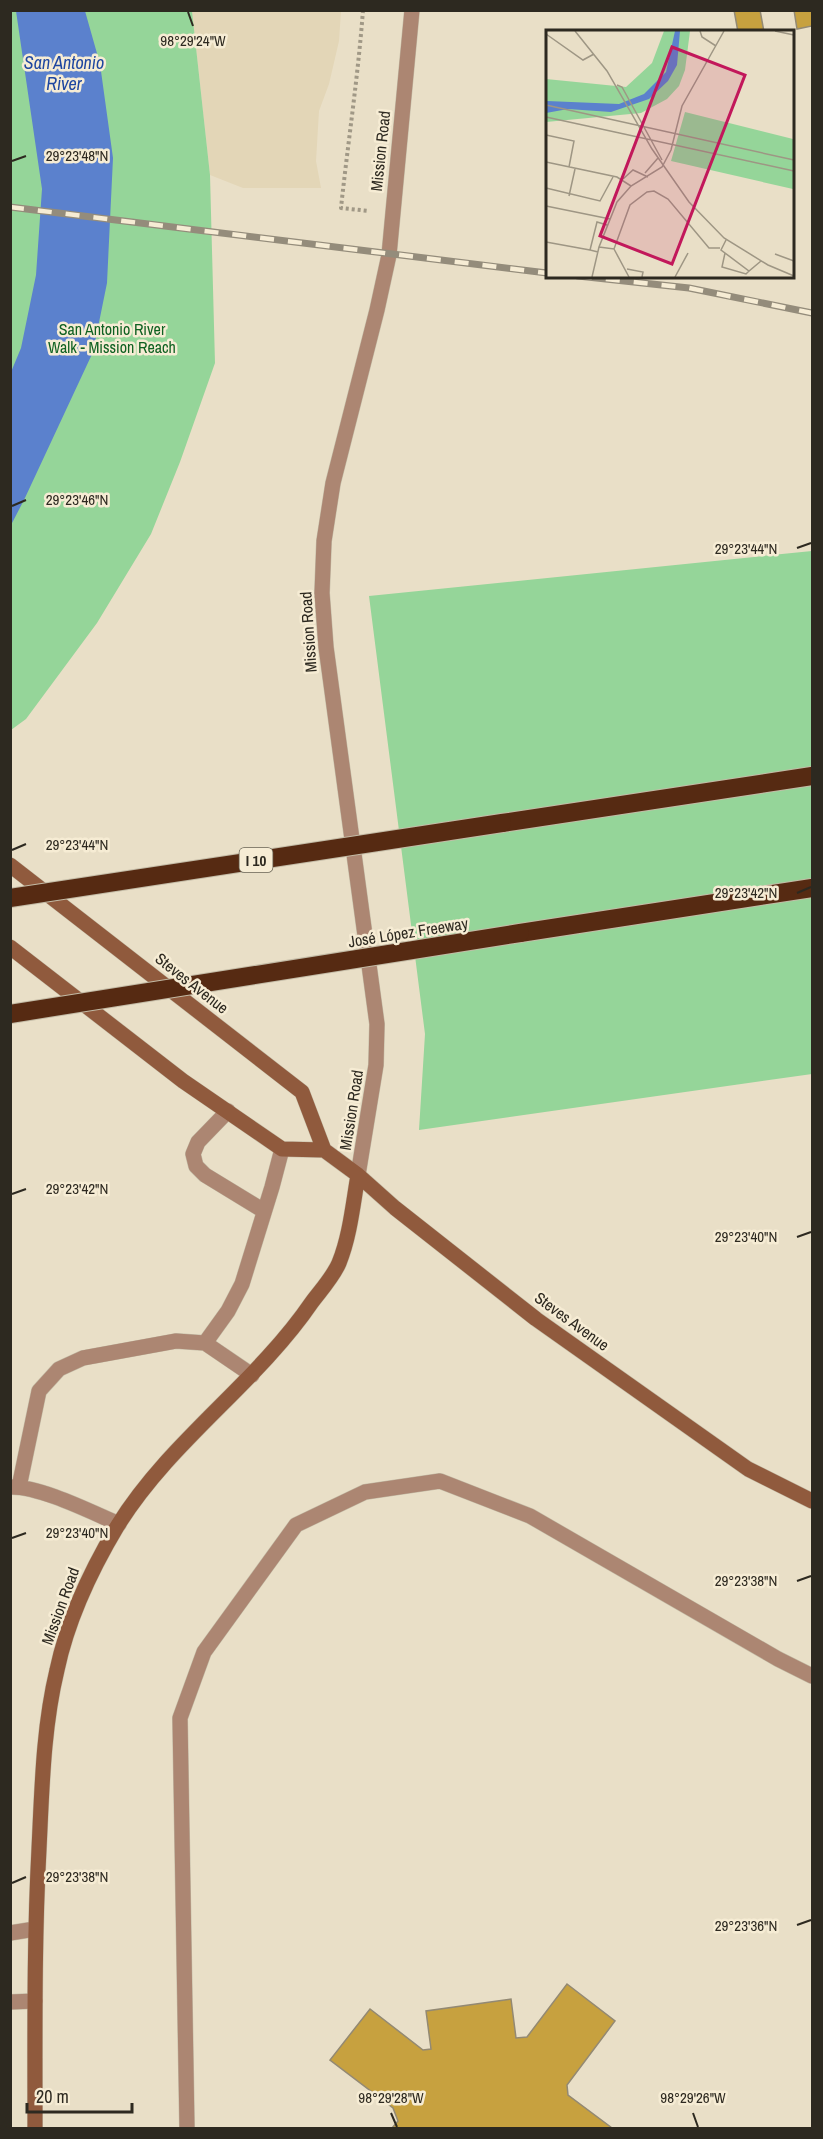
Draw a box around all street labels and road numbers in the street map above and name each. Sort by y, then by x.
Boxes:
street label: Mission Road [365,110,395,192]
street label: Mission Road [294,591,322,673]
road number: I 10 [240,848,272,872]
street label: José López Freeway [346,912,470,952]
street label: Steves Avenue [151,947,233,1019]
street label: Mission Road [334,1068,368,1152]
street label: Steves Avenue [530,1286,614,1356]
street label: Mission Road [36,1564,84,1648]

